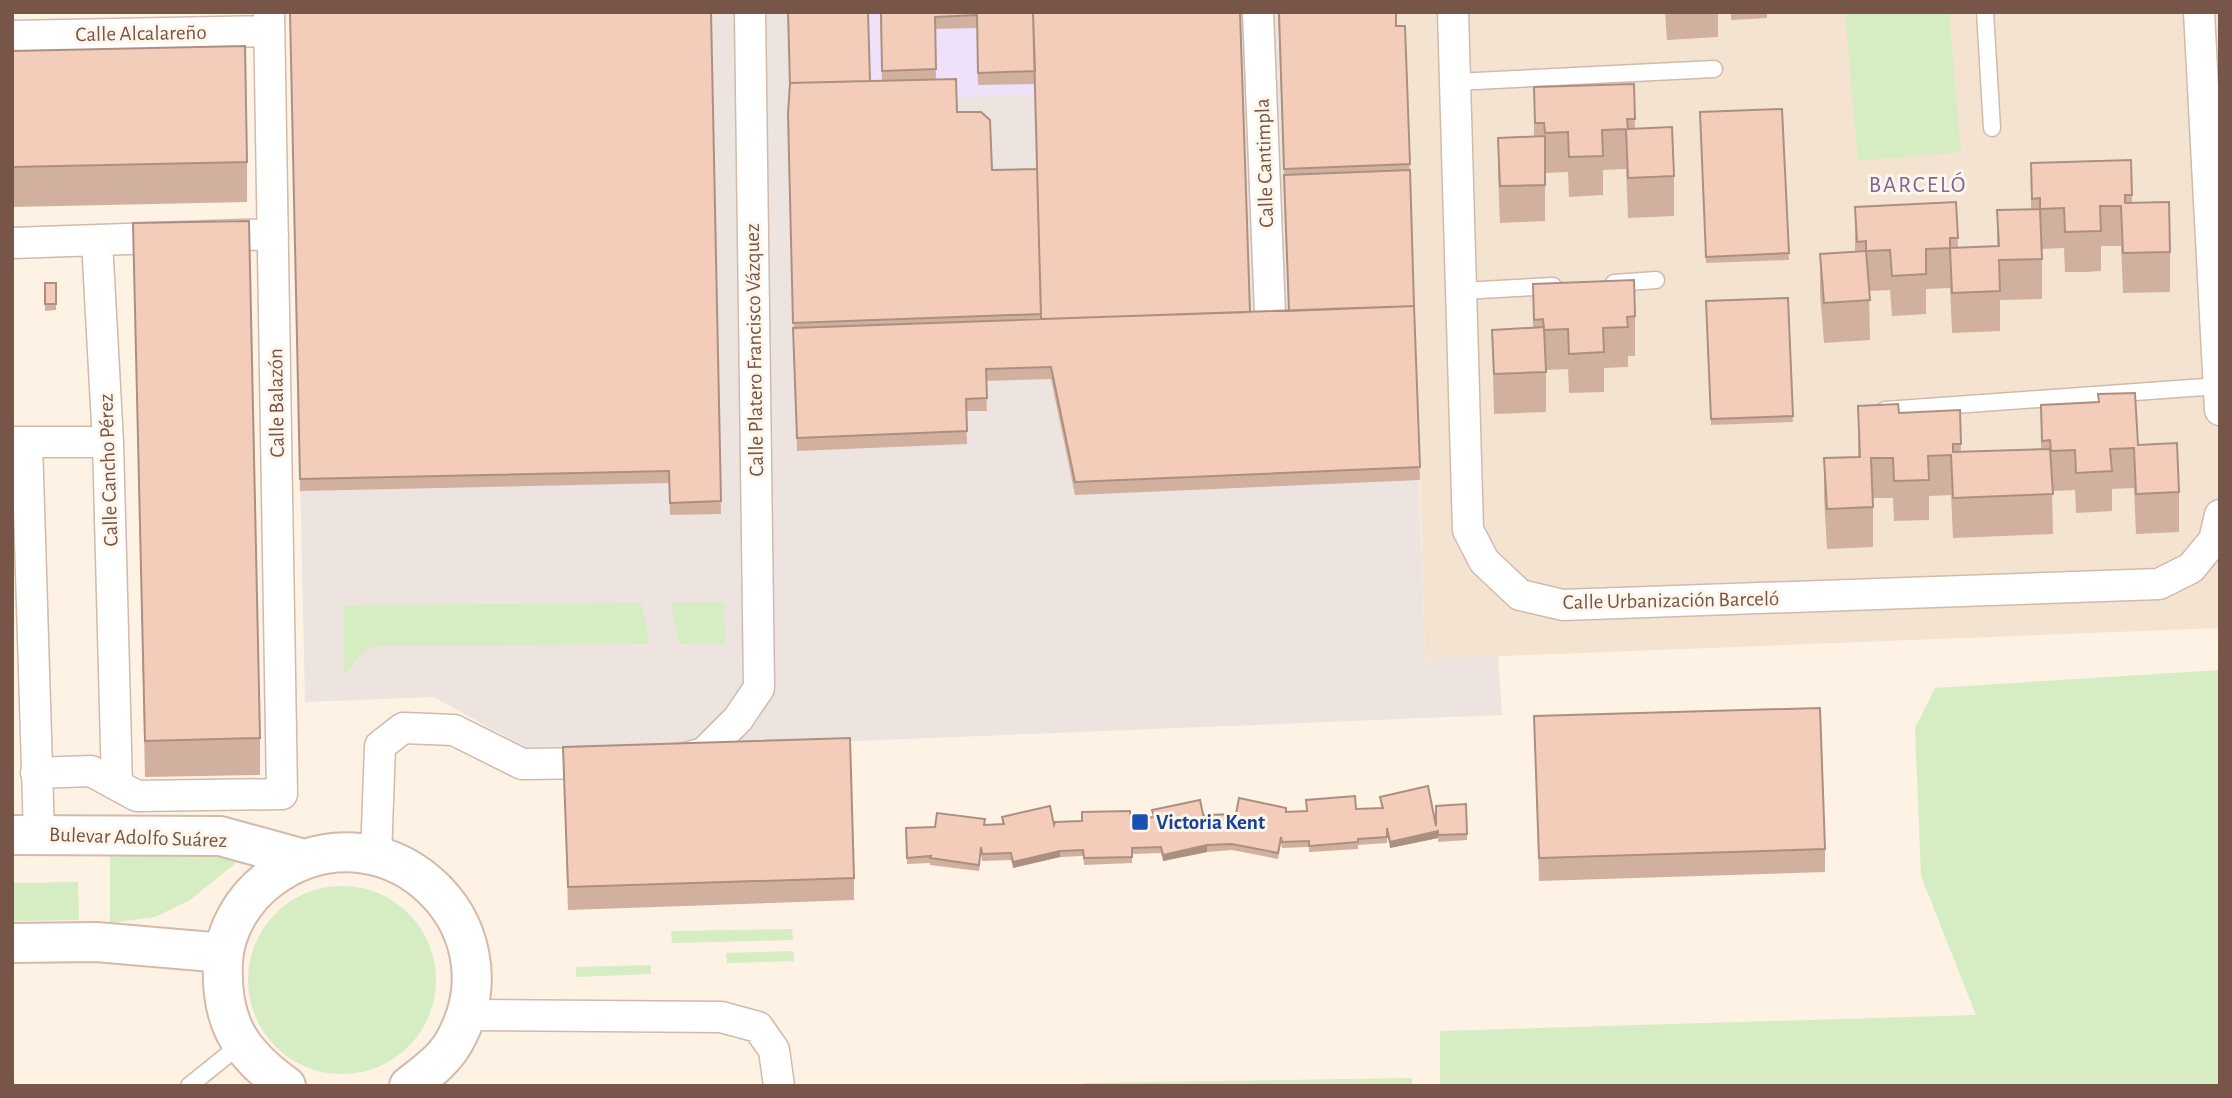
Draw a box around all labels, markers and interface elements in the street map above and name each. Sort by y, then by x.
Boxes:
street label: Calle Alcalareño [75,22,207,45]
street label: Calle Cantimpla [1252,98,1277,228]
district label: BARCELÓ [1869,171,1967,197]
street label: Calle Platero Francisco Vázquez [742,223,767,477]
street label: Calle Balazón [265,348,288,458]
street label: Calle Cancho Pérez [95,393,122,547]
street label: Calle Urbanización Barceló [1563,588,1779,613]
marker: Victoria Kent [1130,812,1150,832]
place label: Victoria Kent [1156,812,1265,833]
street label: Bulevar Adolfo Suárez [49,824,227,851]

